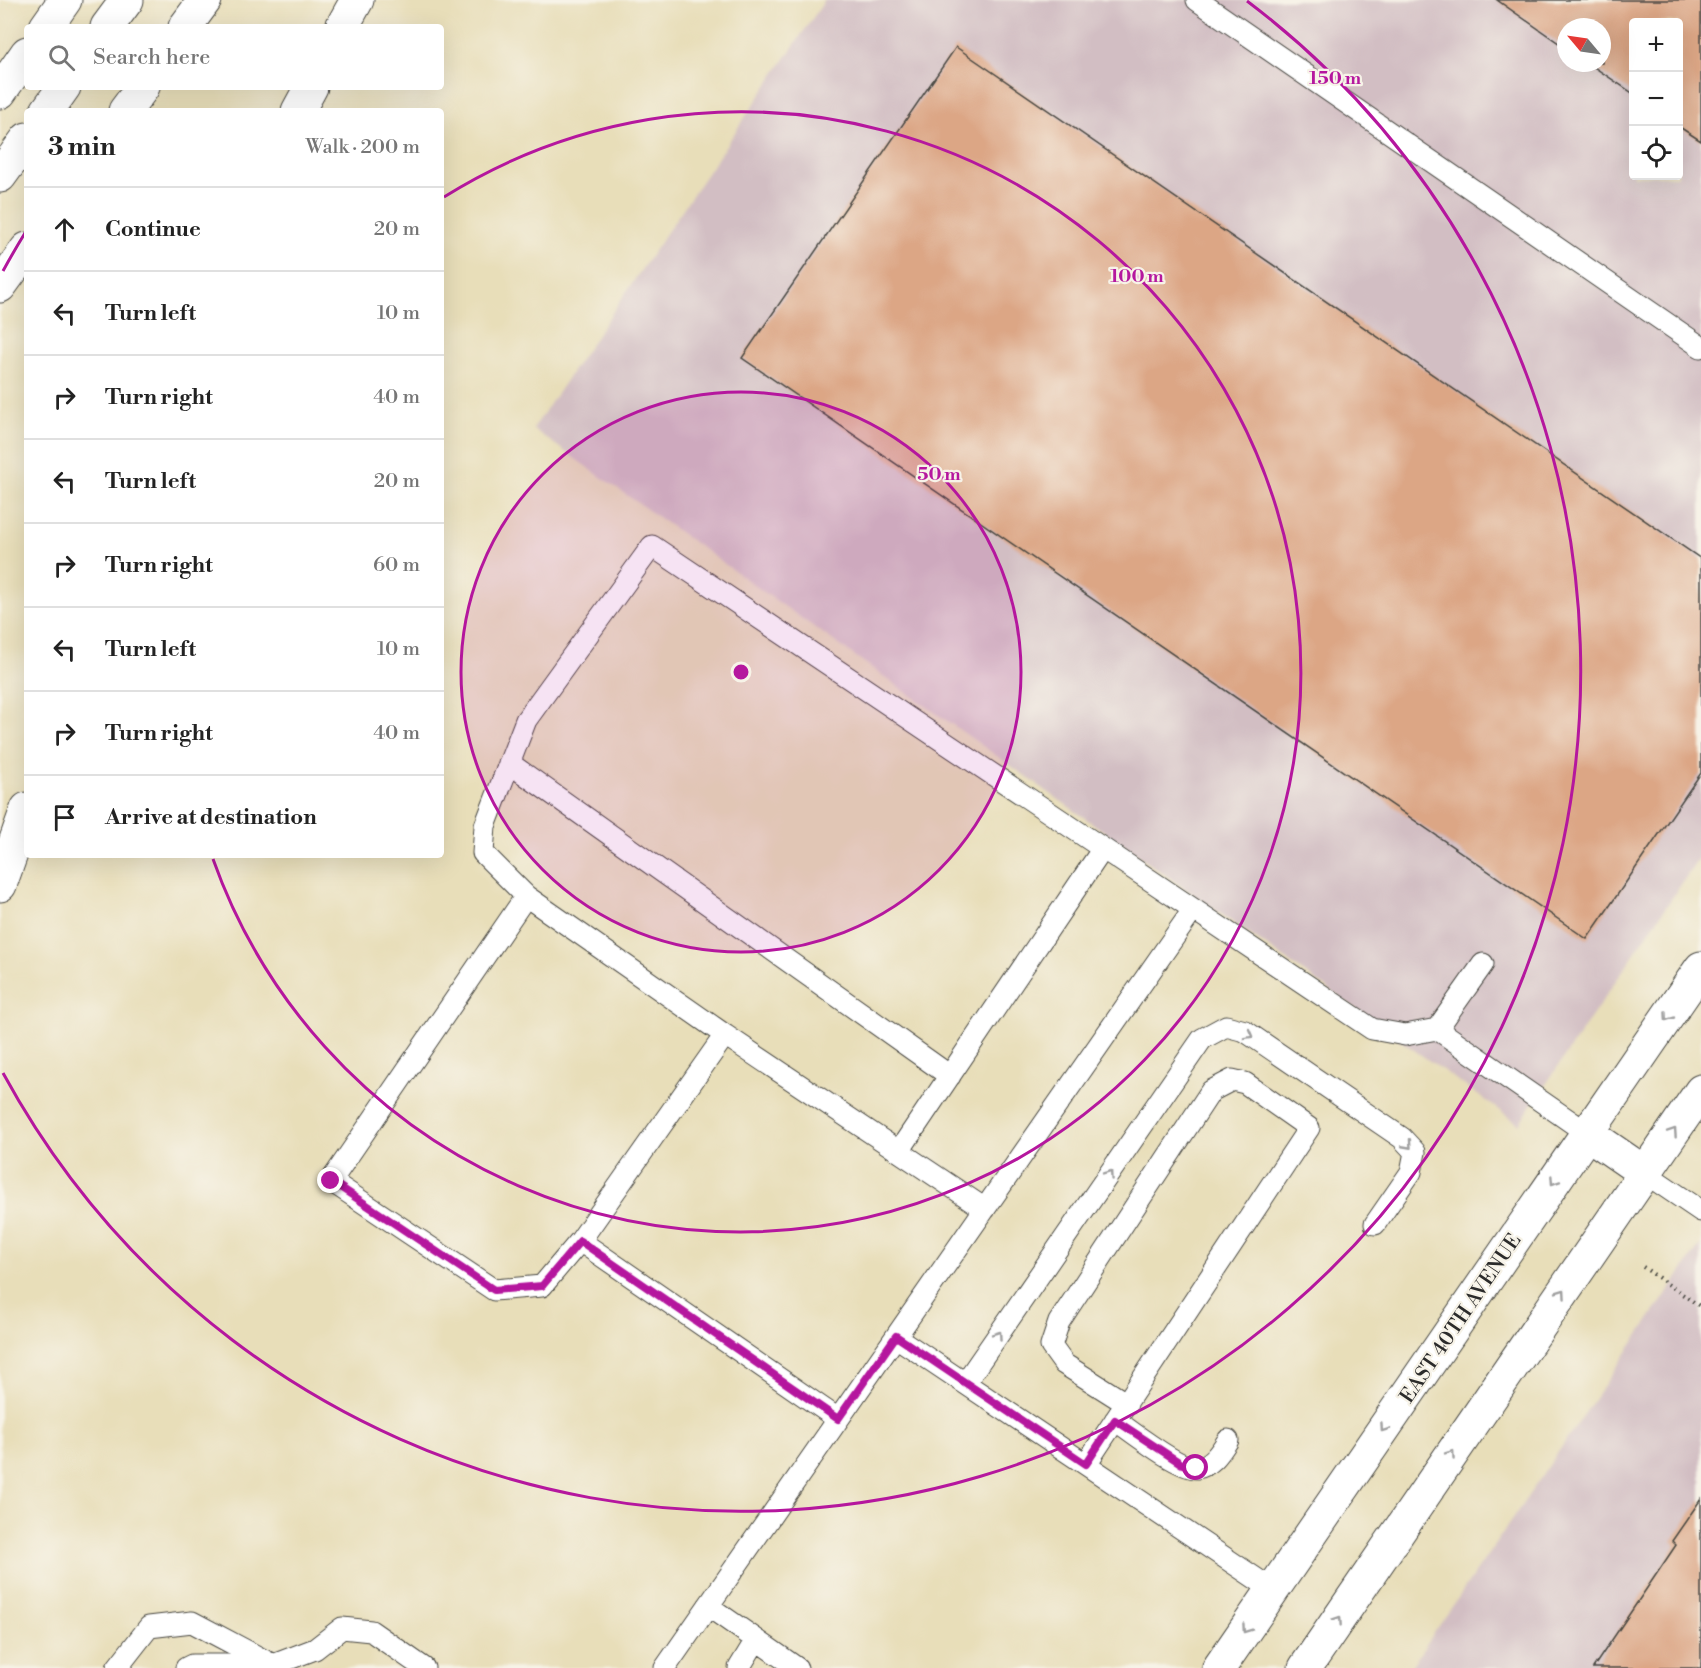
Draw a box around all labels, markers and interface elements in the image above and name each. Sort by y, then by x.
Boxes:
north arrow [1557,18,1611,72]
map controls [1629,18,1683,180]
button: + [1629,18,1683,72]
search box [24,24,444,90]
icon: search [45,41,78,74]
text: Search here [93,44,210,71]
text: 150 m [1309,67,1362,90]
button: − [1629,72,1683,126]
button: locate [1629,126,1683,180]
text: 3 min [48,131,116,163]
text: Walk · 200 m [306,135,420,160]
icon: ahead [48,213,81,246]
text: Continue [105,216,201,243]
text: 20 m [374,217,420,242]
text: 100 m [1110,265,1164,288]
icon: left [48,297,81,330]
text: Turn left [105,300,196,327]
text: 10 m [377,301,420,326]
icon: right [48,381,81,414]
text: Turn right [105,384,213,411]
text: 40 m [373,385,420,410]
text: 50 m [917,463,961,486]
icon: left [48,465,81,498]
text: Turn left [105,468,196,495]
text: 20 m [374,469,420,494]
icon: right [48,549,81,582]
text: Turn right [105,552,213,579]
text: 60 m [373,553,420,578]
icon: left [48,633,81,666]
text: Turn left [105,636,196,663]
text: 10 m [377,637,420,662]
centre of rings [731,662,751,682]
icon: right [48,717,81,750]
text: Turn right [105,720,213,747]
text: 40 m [373,721,420,746]
icon: arrive [48,801,81,834]
text: Arrive at destination [105,804,317,831]
one-way arrow [1664,1010,1675,1021]
one-way arrow [1242,1027,1253,1039]
one-way arrow [1666,1128,1677,1139]
one-way arrow [1401,1139,1412,1149]
route end [317,1167,343,1193]
one-way arrow [1101,1170,1113,1180]
one-way arrow [1550,1174,1561,1185]
street label: EAST 40TH AVENUE [1395,1229,1527,1408]
one-way arrow [1555,1289,1566,1300]
one-way arrow [991,1330,1002,1341]
one-way arrow [1380,1422,1391,1433]
one-way arrow [1444,1450,1456,1460]
route start [1182,1454,1208,1480]
one-way arrow [1331,1615,1342,1626]
one-way arrow [1242,1623,1253,1634]

